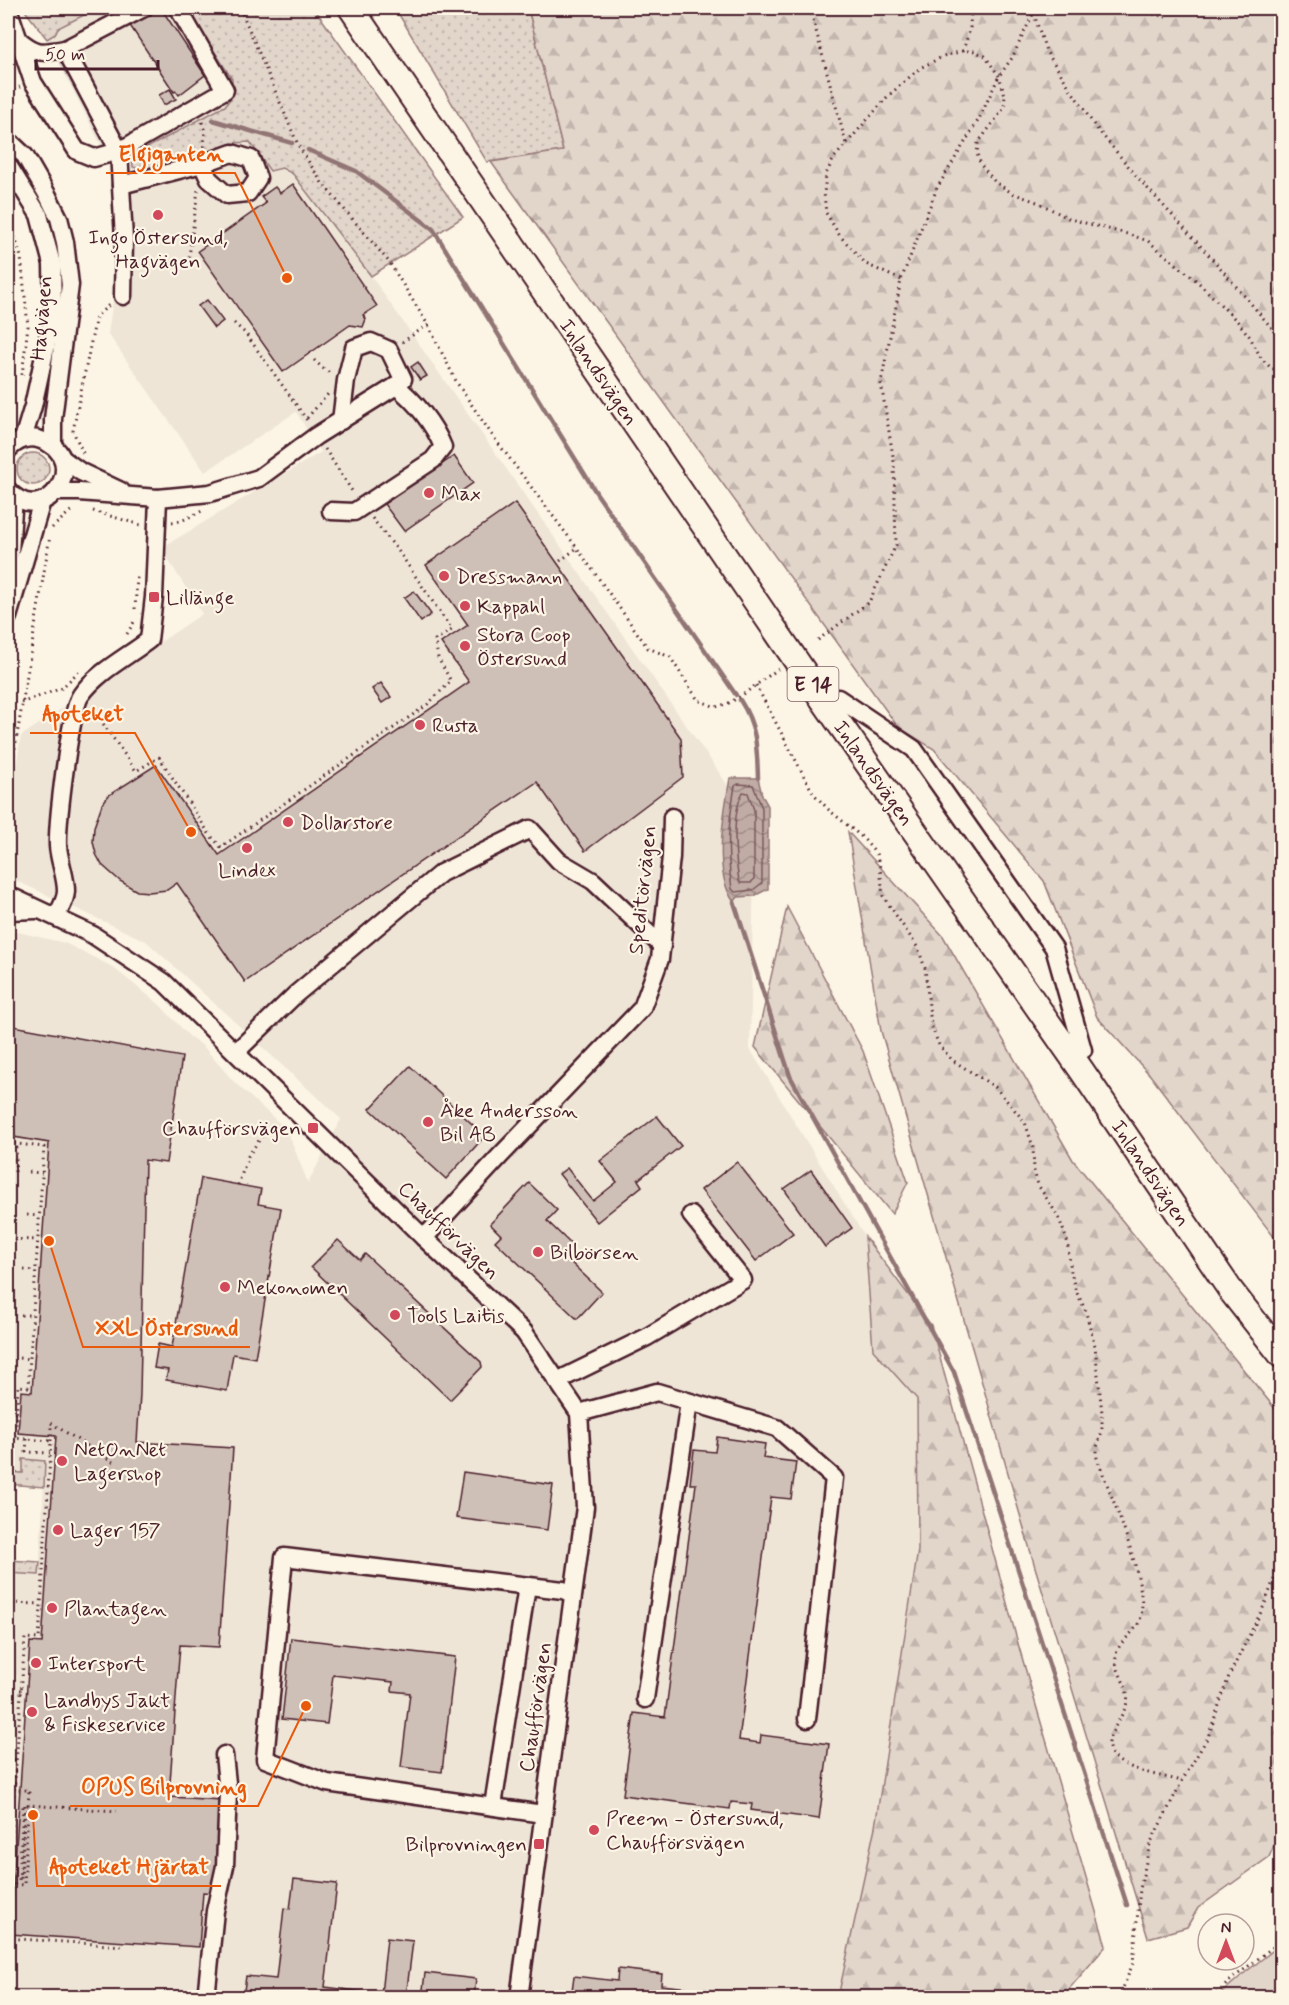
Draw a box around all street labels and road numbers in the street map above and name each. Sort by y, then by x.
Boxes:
street label: Hagvägen [24,274,62,362]
street label: Inlandsvägen [552,314,644,431]
road number: E 14 [788,667,838,701]
street label: Inlandsvägen [826,715,920,832]
street label: Speditörvägen [622,824,664,956]
street label: Inlandsvägen [1104,1115,1196,1232]
street label: Chaufförvägen [391,1175,505,1286]
street label: Chaufförvägen [513,1640,559,1774]

